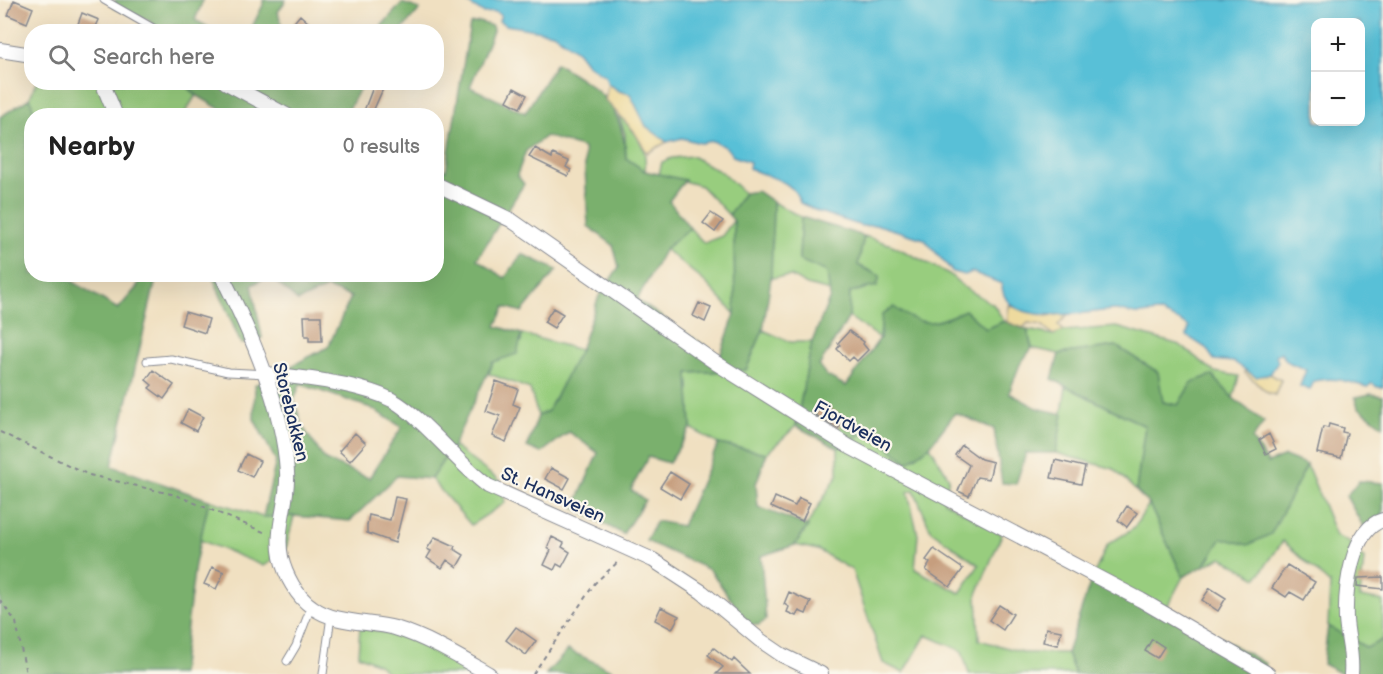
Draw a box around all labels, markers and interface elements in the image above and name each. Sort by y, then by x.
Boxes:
map controls [1311,18,1365,126]
button: + [1311,18,1365,72]
search box [24,24,444,90]
icon: search [45,41,78,74]
text: Search here [93,44,215,71]
button: − [1311,72,1365,126]
text: Nearby [48,132,135,163]
text: 0 results [343,135,420,159]
street label: Storebakken [268,360,313,464]
street label: Fjordveien [810,396,895,456]
street label: St. Hansveien [498,463,608,528]

